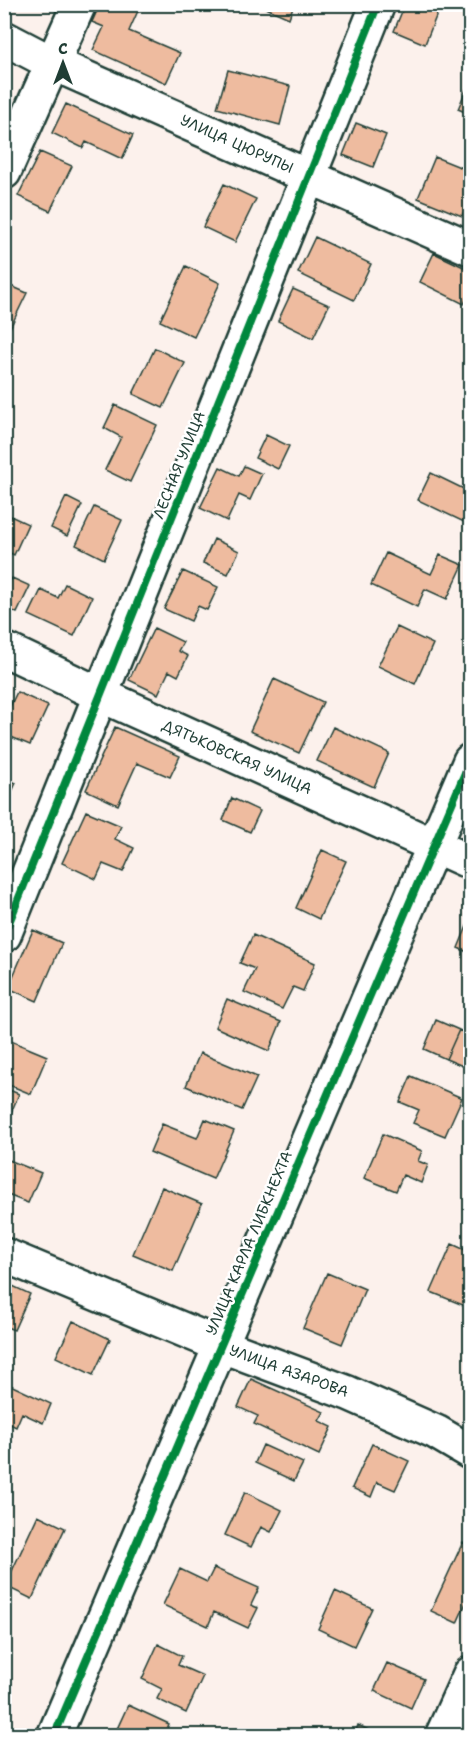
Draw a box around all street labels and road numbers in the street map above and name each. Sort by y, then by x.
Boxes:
street label: УЛИЦА ЦЮРУПЫ [177,110,297,178]
street label: ЛЕСНАЯ УЛИЦА [148,408,210,522]
street label: ДЯТЬКОВСКАЯ УЛИЦА [159,715,315,799]
street label: УЛИЦА КАРЛА ЛИБКНЕХТА [201,1148,297,1338]
street label: УЛИЦА АЗАРОВА [227,1340,351,1402]

